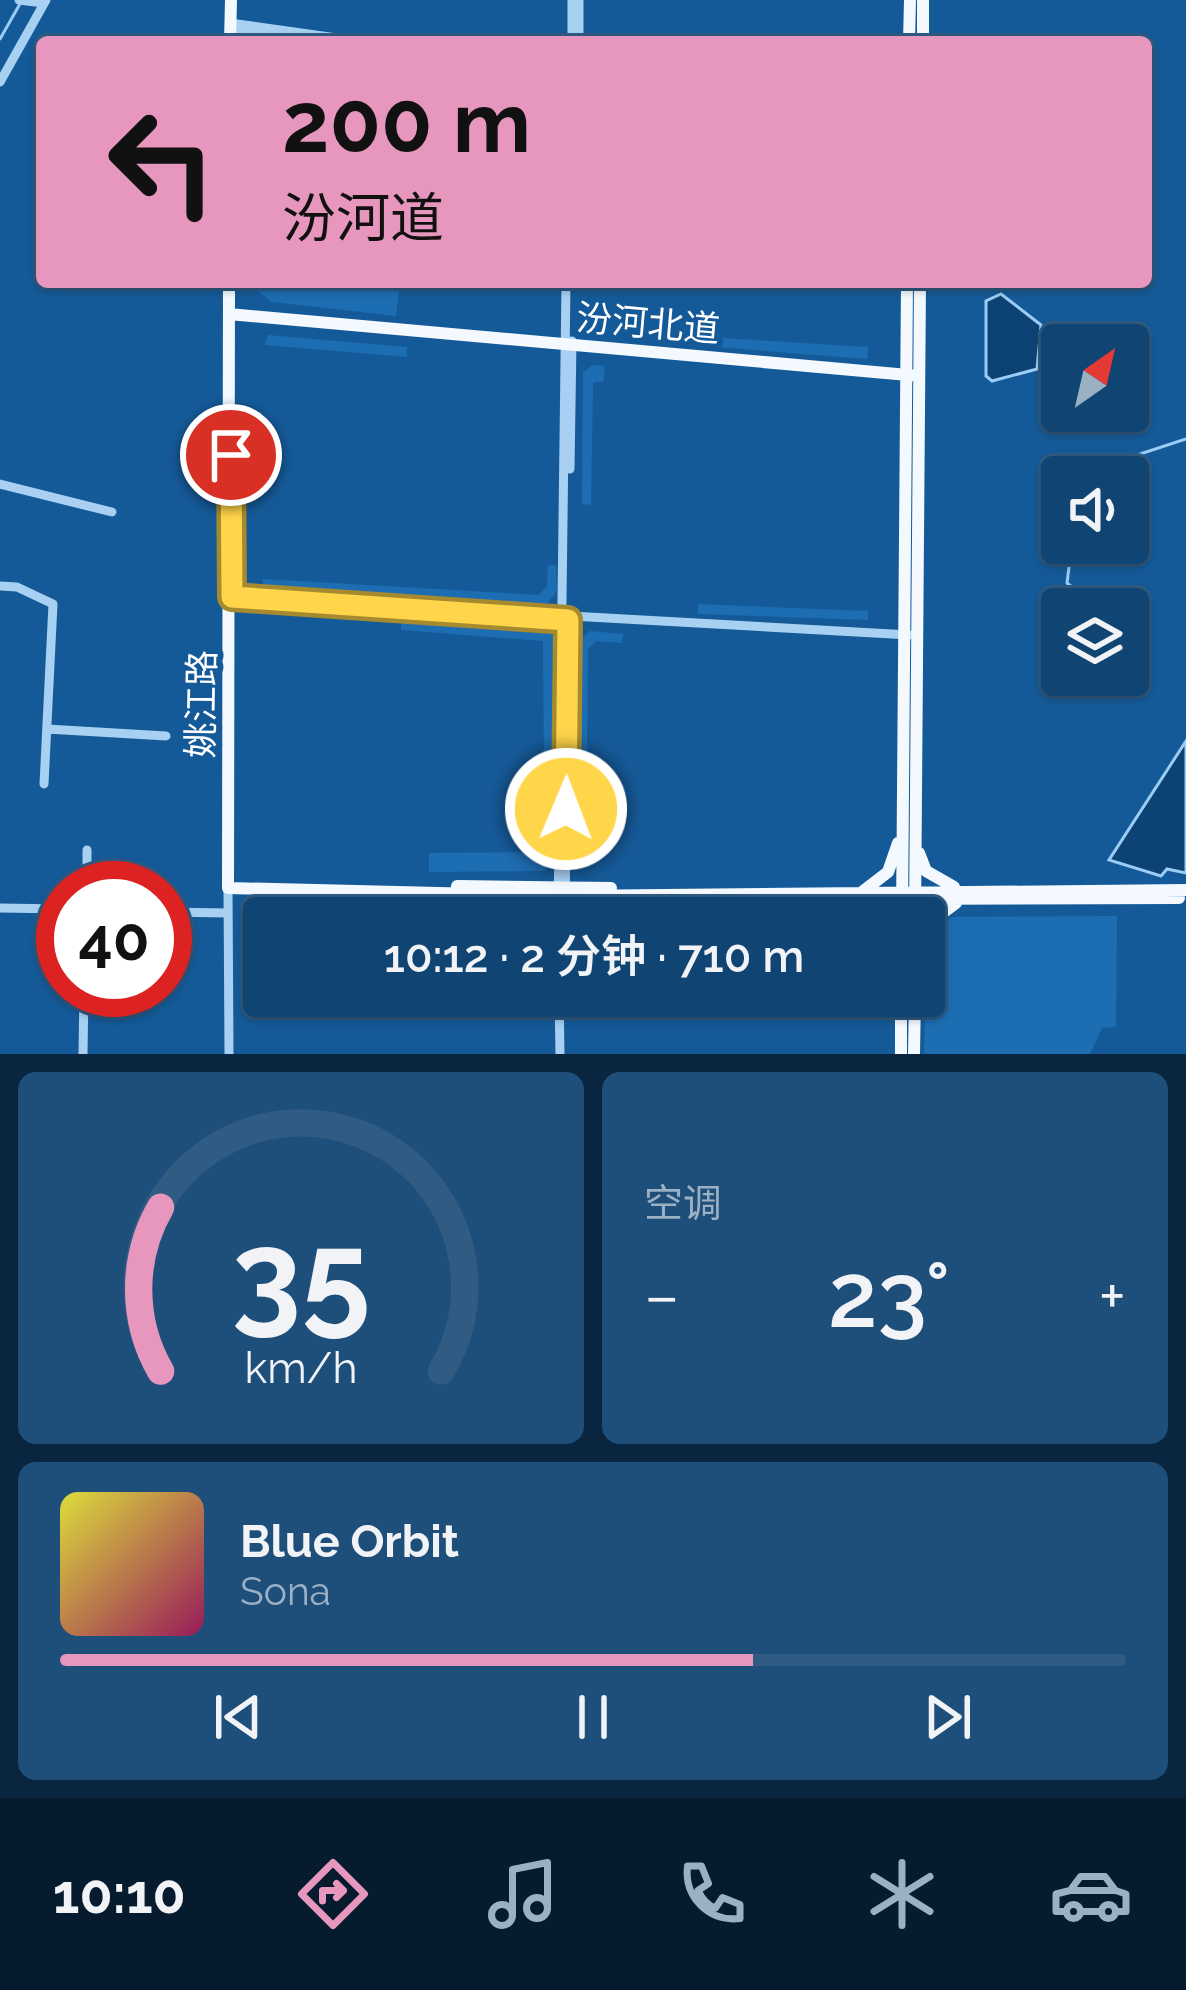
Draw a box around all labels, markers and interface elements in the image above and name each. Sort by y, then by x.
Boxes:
text: 200 m [282,73,531,172]
icon: left [84,84,240,240]
text: 汾河道 [282,186,444,250]
street label: 汾河北道 [574,296,722,350]
north arrow [1041,324,1149,432]
map controls [1041,324,1149,696]
pin [180,404,282,506]
icon: arrive [198,422,264,488]
button: sound [1041,456,1149,564]
button: layers [1041,588,1149,696]
street label: 姚江路 [179,650,223,758]
position arrow [503,746,629,872]
speed limit sign: 40 [36,861,192,1017]
text: 10:12 · 2 分钟 · 710 m [384,930,804,983]
text: 空调 [644,1180,722,1226]
text: 35 [232,1203,370,1349]
text: 23° [828,1242,950,1348]
text: − [644,1257,680,1334]
text: + [1099,1257,1126,1334]
text: km/h [244,1343,358,1393]
text: Blue Orbit [240,1515,459,1568]
text: Sona [240,1568,331,1614]
icon: previous [205,1684,271,1750]
icon: pause [560,1684,626,1750]
icon: next [915,1684,981,1750]
icon: directions [291,1852,375,1936]
icon: music [481,1852,565,1936]
icon: phone [670,1852,754,1936]
icon: climate [860,1852,944,1936]
icon: car [1049,1852,1133,1936]
text: 10:10 [53,1862,186,1926]

